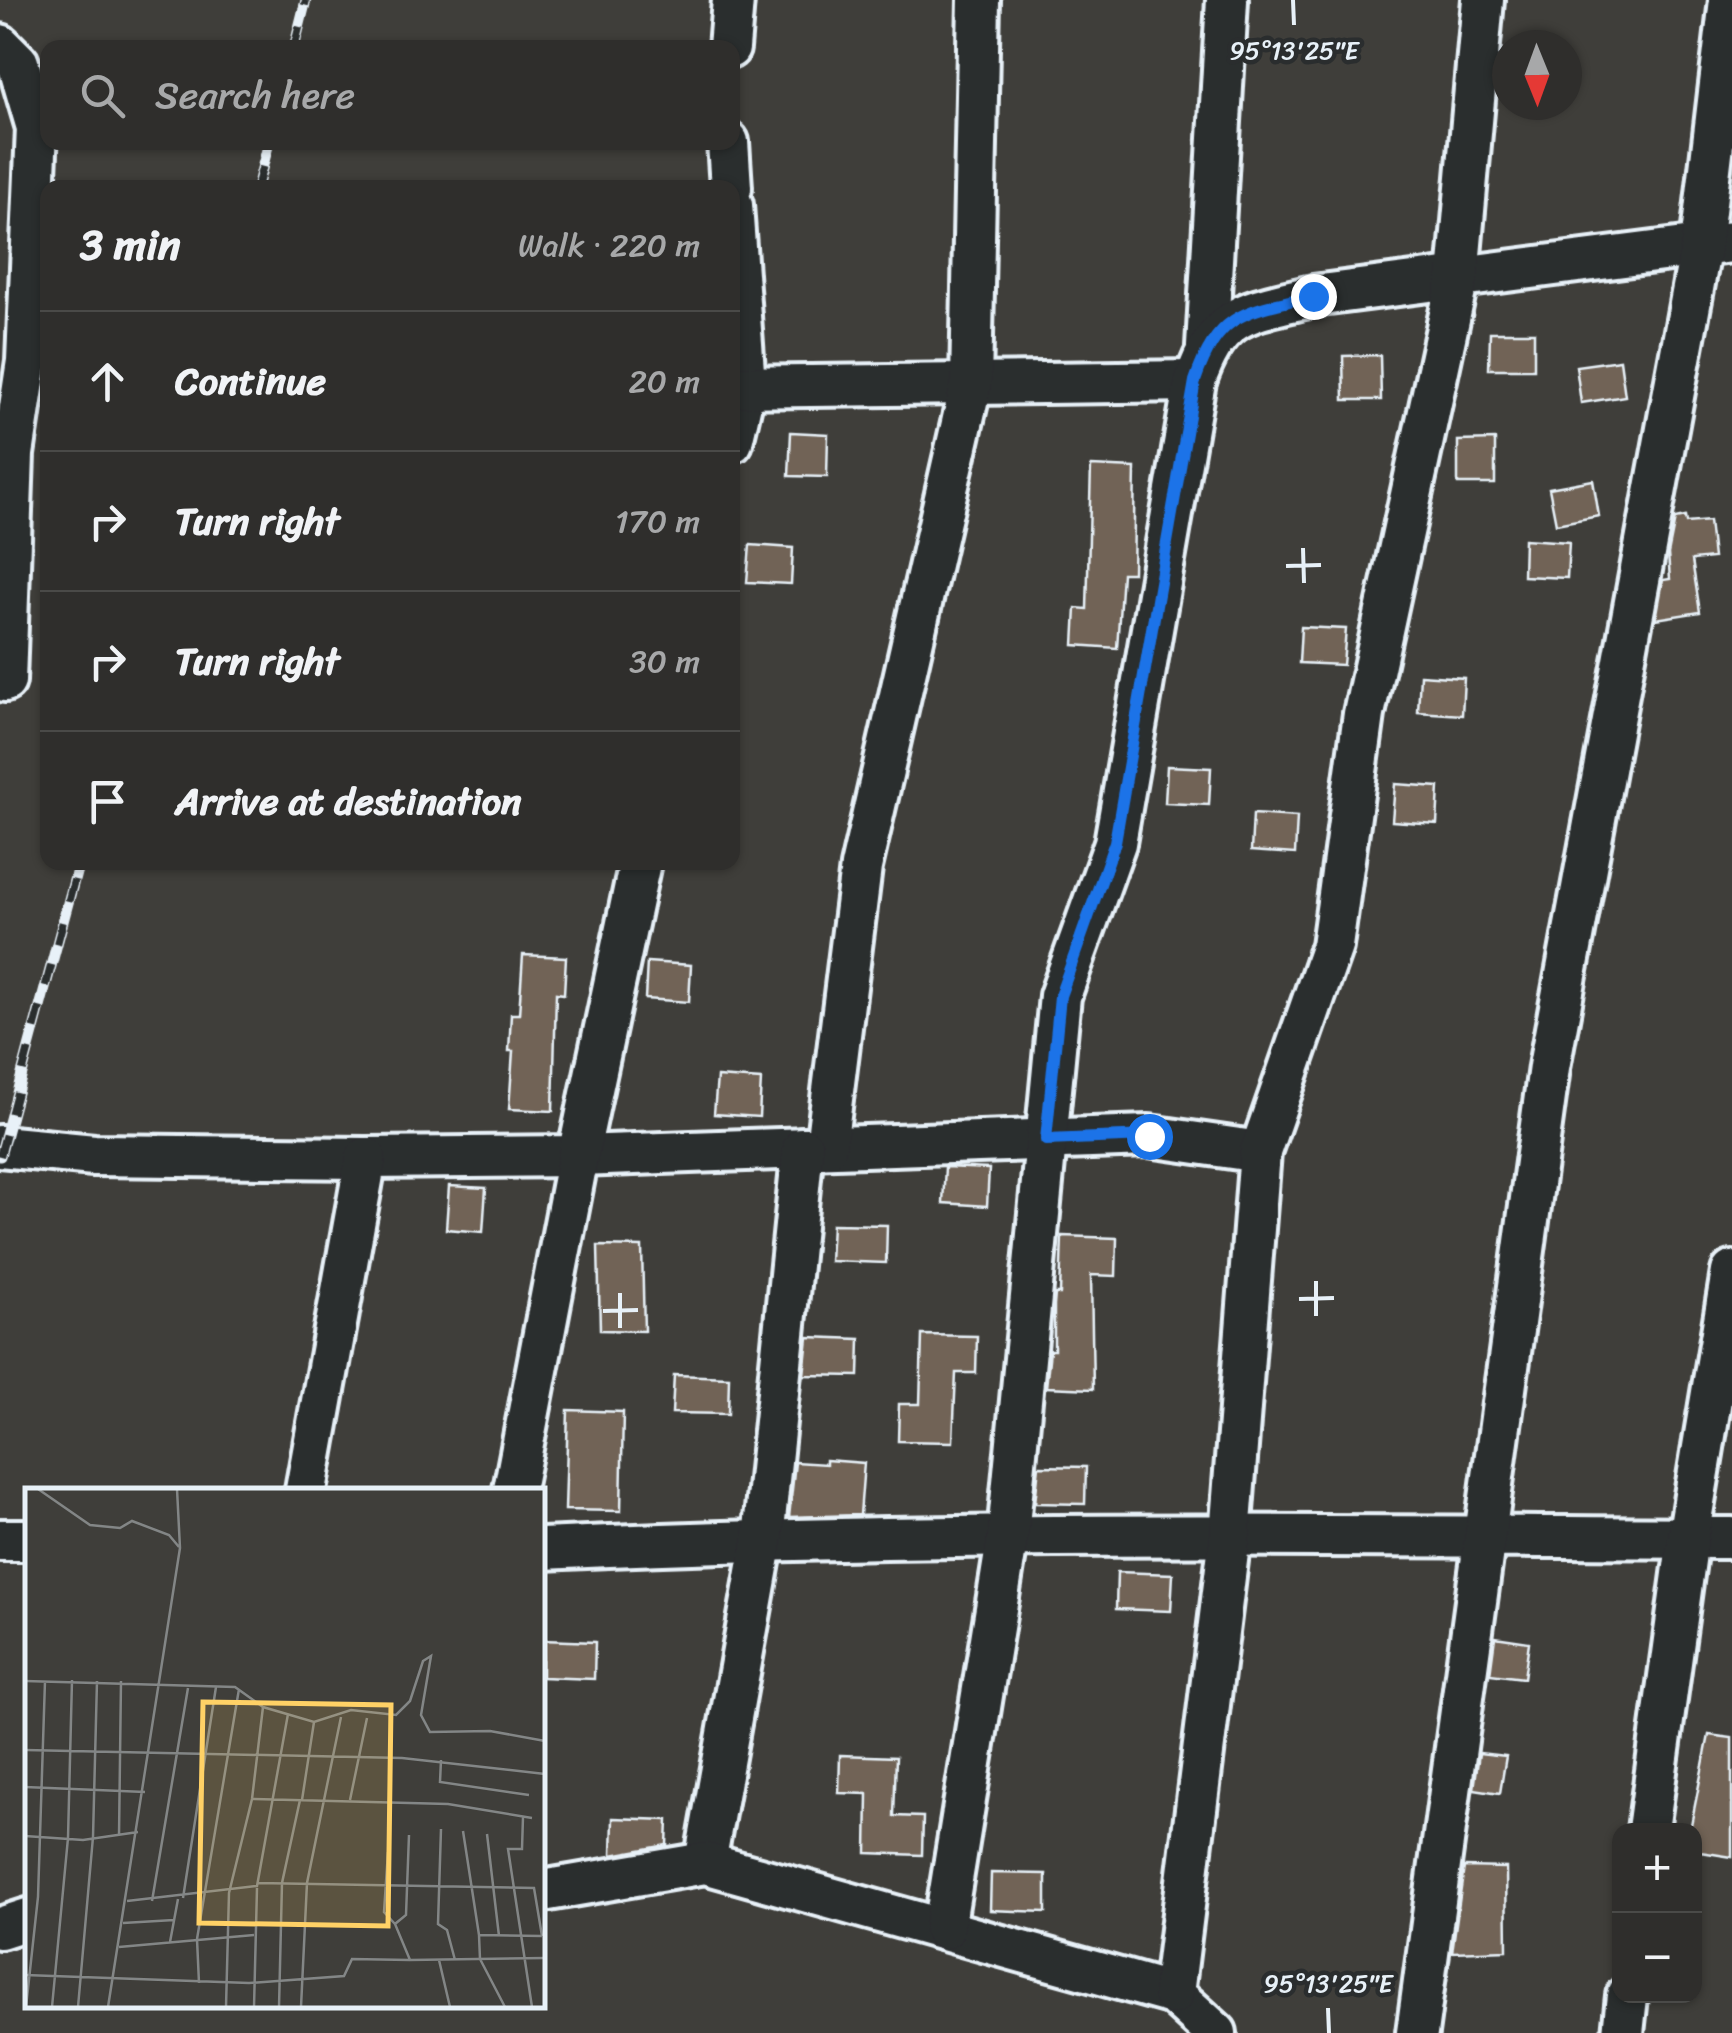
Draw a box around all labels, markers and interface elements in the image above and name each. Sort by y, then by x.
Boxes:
text: 95°13'25"E [1229,28,1361,73]
north arrow [1492,30,1582,120]
search box [40,40,740,150]
text: Search here [155,62,355,129]
icon: search [75,68,130,123]
text: 3 min [80,208,180,282]
text: Walk · 220 m [518,217,700,274]
route end [1291,274,1337,320]
text: Continue [175,348,326,415]
text: 20 m [628,353,700,410]
icon: ahead [80,354,135,409]
text: Turn right [175,488,340,555]
text: 170 m [615,493,700,550]
icon: right [80,494,135,549]
text: Turn right [175,628,340,695]
text: 30 m [629,633,700,690]
icon: right [80,634,135,689]
text: Arrive at destination [175,768,522,835]
icon: arrive [80,774,135,829]
route start [1127,1114,1173,1160]
inset map [25,1488,545,2008]
map controls [1612,1823,1702,2003]
button: + [1612,1823,1702,1913]
button: − [1612,1913,1702,2003]
text: 95°13'25"E [1263,1961,1395,2006]

